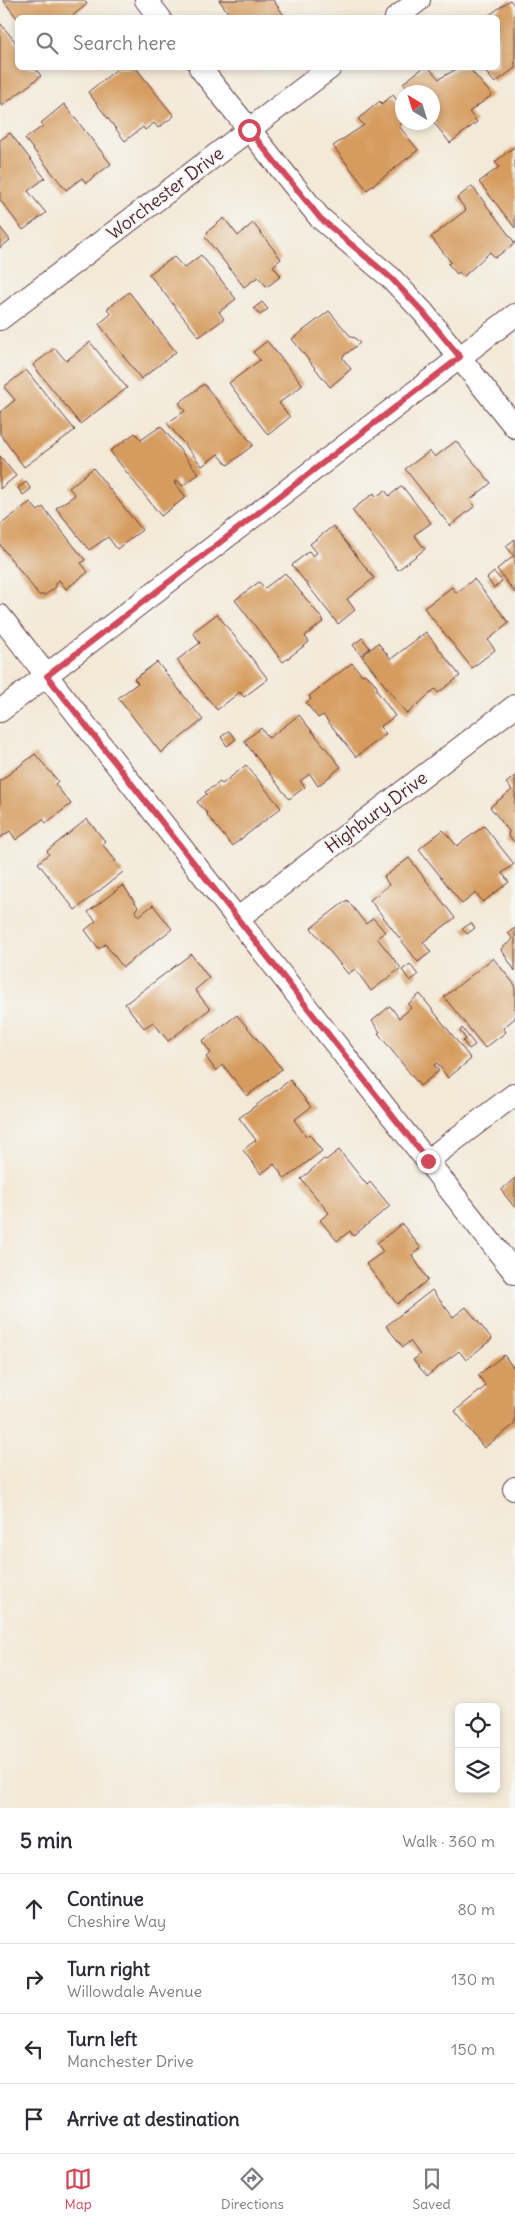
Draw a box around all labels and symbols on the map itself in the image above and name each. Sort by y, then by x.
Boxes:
north arrow [395,85,440,130]
route start [238,119,261,142]
street label: Worchester Drive [102,142,228,244]
street label: Highbury Drive [320,766,432,858]
route end [417,1150,440,1173]

